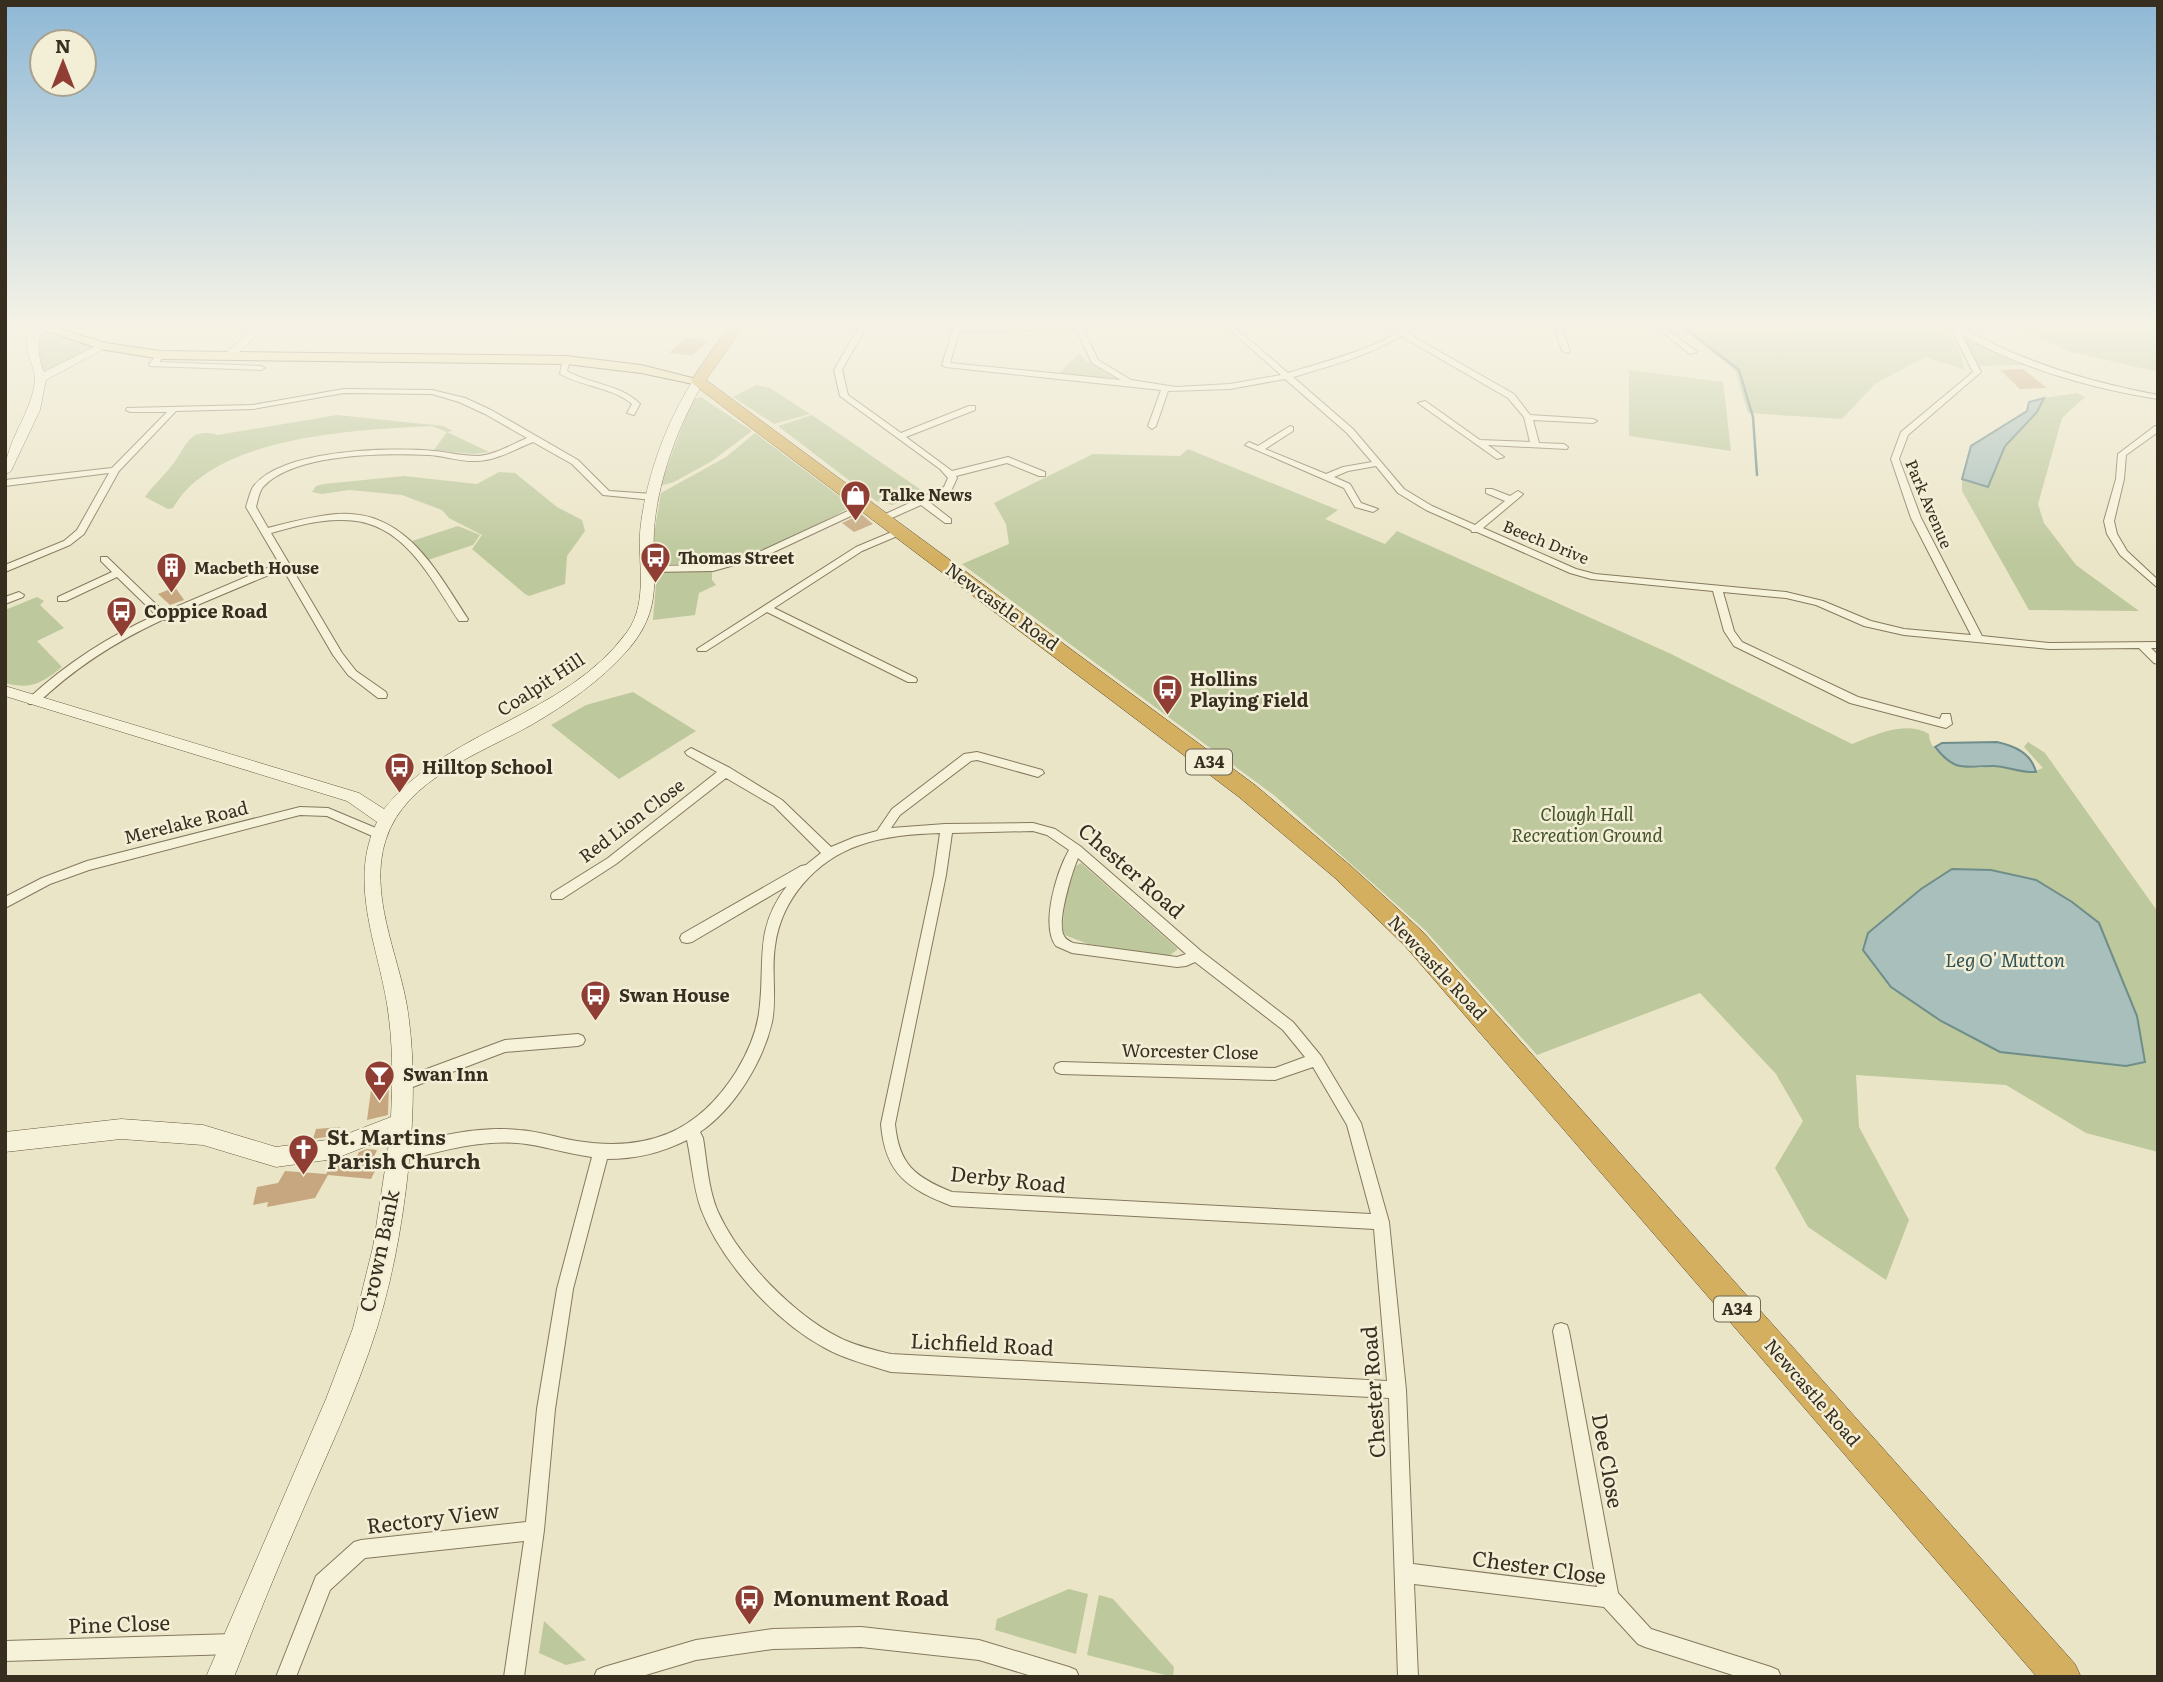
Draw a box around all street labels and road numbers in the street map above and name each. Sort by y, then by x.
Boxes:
street label: Park Avenue [1900,455,1959,552]
street label: Beech Drive [1500,513,1593,569]
street label: Newcastle Road [940,555,1065,656]
street label: Coalpit Hill [491,645,589,722]
road number: A34 [1186,750,1232,775]
street label: Red Lion Close [573,771,689,868]
street label: Merelake Road [121,793,251,850]
street label: Chester Road [1073,814,1193,924]
street label: Newcastle Road [1382,909,1494,1025]
street label: Worcester Close [1121,1036,1259,1065]
street label: Derby Road [949,1156,1068,1199]
street label: Crown Bank [349,1186,406,1315]
road number: A34 [1714,1296,1760,1322]
street label: Lichfield Road [910,1323,1055,1362]
street label: Chester Road [1351,1325,1392,1459]
street label: Newcastle Road [1759,1332,1868,1452]
street label: Dee Close [1586,1411,1633,1510]
street label: Rectory View [364,1493,501,1540]
street label: Chester Close [1470,1541,1608,1590]
street label: Pine Close [67,1605,171,1640]

